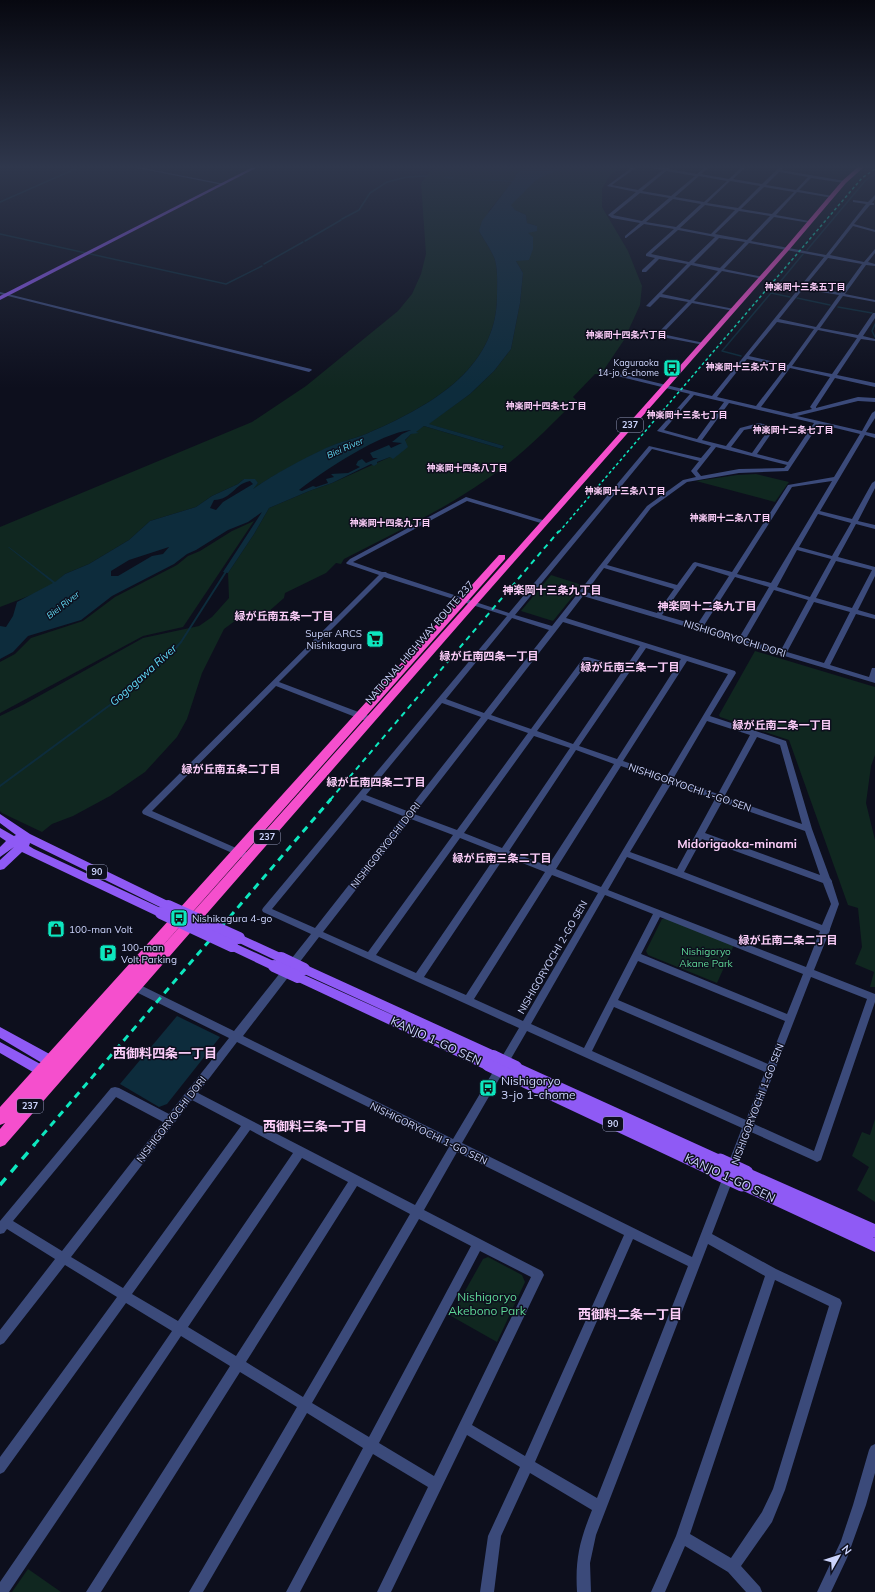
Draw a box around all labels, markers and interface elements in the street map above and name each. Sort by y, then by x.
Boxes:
district label: 神楽岡十三条五丁目 [764,281,846,292]
district label: 神楽岡十四条六丁目 [585,329,667,340]
place label: Kaguraoka 14-jo 6-chome [598,357,659,378]
bus stop icon: Kaguraoka 14-jo 6-chome [662,358,682,378]
district label: 神楽岡十三条六丁目 [705,361,787,372]
district label: 神楽岡十四条七丁目 [505,400,587,411]
district label: 神楽岡十三条七丁目 [646,409,728,420]
road number: 237 [617,418,643,432]
district label: 神楽岡十二条七丁目 [752,424,834,435]
water label: Biei River [325,434,365,460]
district label: 神楽岡十四条八丁目 [426,462,508,473]
district label: 神楽岡十三条八丁目 [584,485,666,496]
district label: 神楽岡十二条八丁目 [689,512,771,523]
district label: 神楽岡十四条九丁目 [349,517,431,528]
street label: NATIONAL HIGHWAY ROUTE 237 [362,578,476,707]
district label: 神楽岡十三条九丁目 [503,583,602,597]
water label: Biei River [44,588,82,621]
district label: 神楽岡十二条九丁目 [658,599,757,613]
district label: 緑が丘南五条一丁目 [235,609,334,623]
street label: NISHIGORYOCHI DORI [682,617,788,660]
place label: Super ARCS Nishikagura [305,627,362,652]
supermarket icon: Super ARCS Nishikagura [365,629,385,649]
water label: Gogogawa River [107,641,180,709]
district label: 緑が丘南四条一丁目 [440,649,539,663]
district label: 緑が丘南三条一丁目 [581,660,680,674]
district label: 緑が丘南二条一丁目 [733,718,832,732]
street label: NISHIGORYOCHI 1-GO SEN [627,760,753,815]
district label: 緑が丘南五条二丁目 [182,762,281,776]
district label: 緑が丘南四条二丁目 [327,775,426,789]
street label: NISHIGORYOCHI DORI [348,799,423,891]
road number: 237 [254,830,280,844]
district label: Midorigaoka-minami [677,836,797,851]
district label: 緑が丘南三条二丁目 [453,851,552,865]
road number: 90 [87,865,107,879]
street label: NISHIGORYOCHI 2-GO SEN [515,898,590,1016]
bus stop icon: Nishikagura 4-go [169,908,189,928]
place label: Nishikagura 4-go [192,912,273,925]
shop icon: 100-man Volt [46,919,66,939]
place label: 100-man Volt [69,923,133,936]
district label: 緑が丘南二条二丁目 [739,933,838,947]
place label: 100-man Volt Parking [121,941,177,966]
parking icon: 100-man Volt Parking [98,943,118,963]
park label: Nishigoryo Akane Park [679,945,734,970]
street label: KANJO 1-GO SEN [388,1013,484,1068]
street label: NISHIGORYOCHI 1-GO SEN [728,1042,787,1167]
district label: 西御料四条一丁目 [113,1045,217,1061]
street label: NISHIGORYOCHI DORI [134,1073,209,1165]
place label: Nishigoryo 3-jo 1-chome [501,1073,576,1102]
bus stop icon: Nishigoryo 3-jo 1-chome [478,1078,498,1098]
road number: 237 [17,1099,43,1113]
street label: NISHIGORYOCHI 1-GO SEN [368,1099,490,1168]
road number: 90 [603,1117,623,1131]
district label: 西御料三条一丁目 [263,1118,367,1134]
street label: KANJO 1-GO SEN [682,1150,778,1205]
park label: Nishigoryo Akebono Park [448,1289,527,1318]
district label: 西御料二条一丁目 [578,1306,682,1322]
north arrow [819,1536,859,1576]
text: N [839,1542,855,1557]

